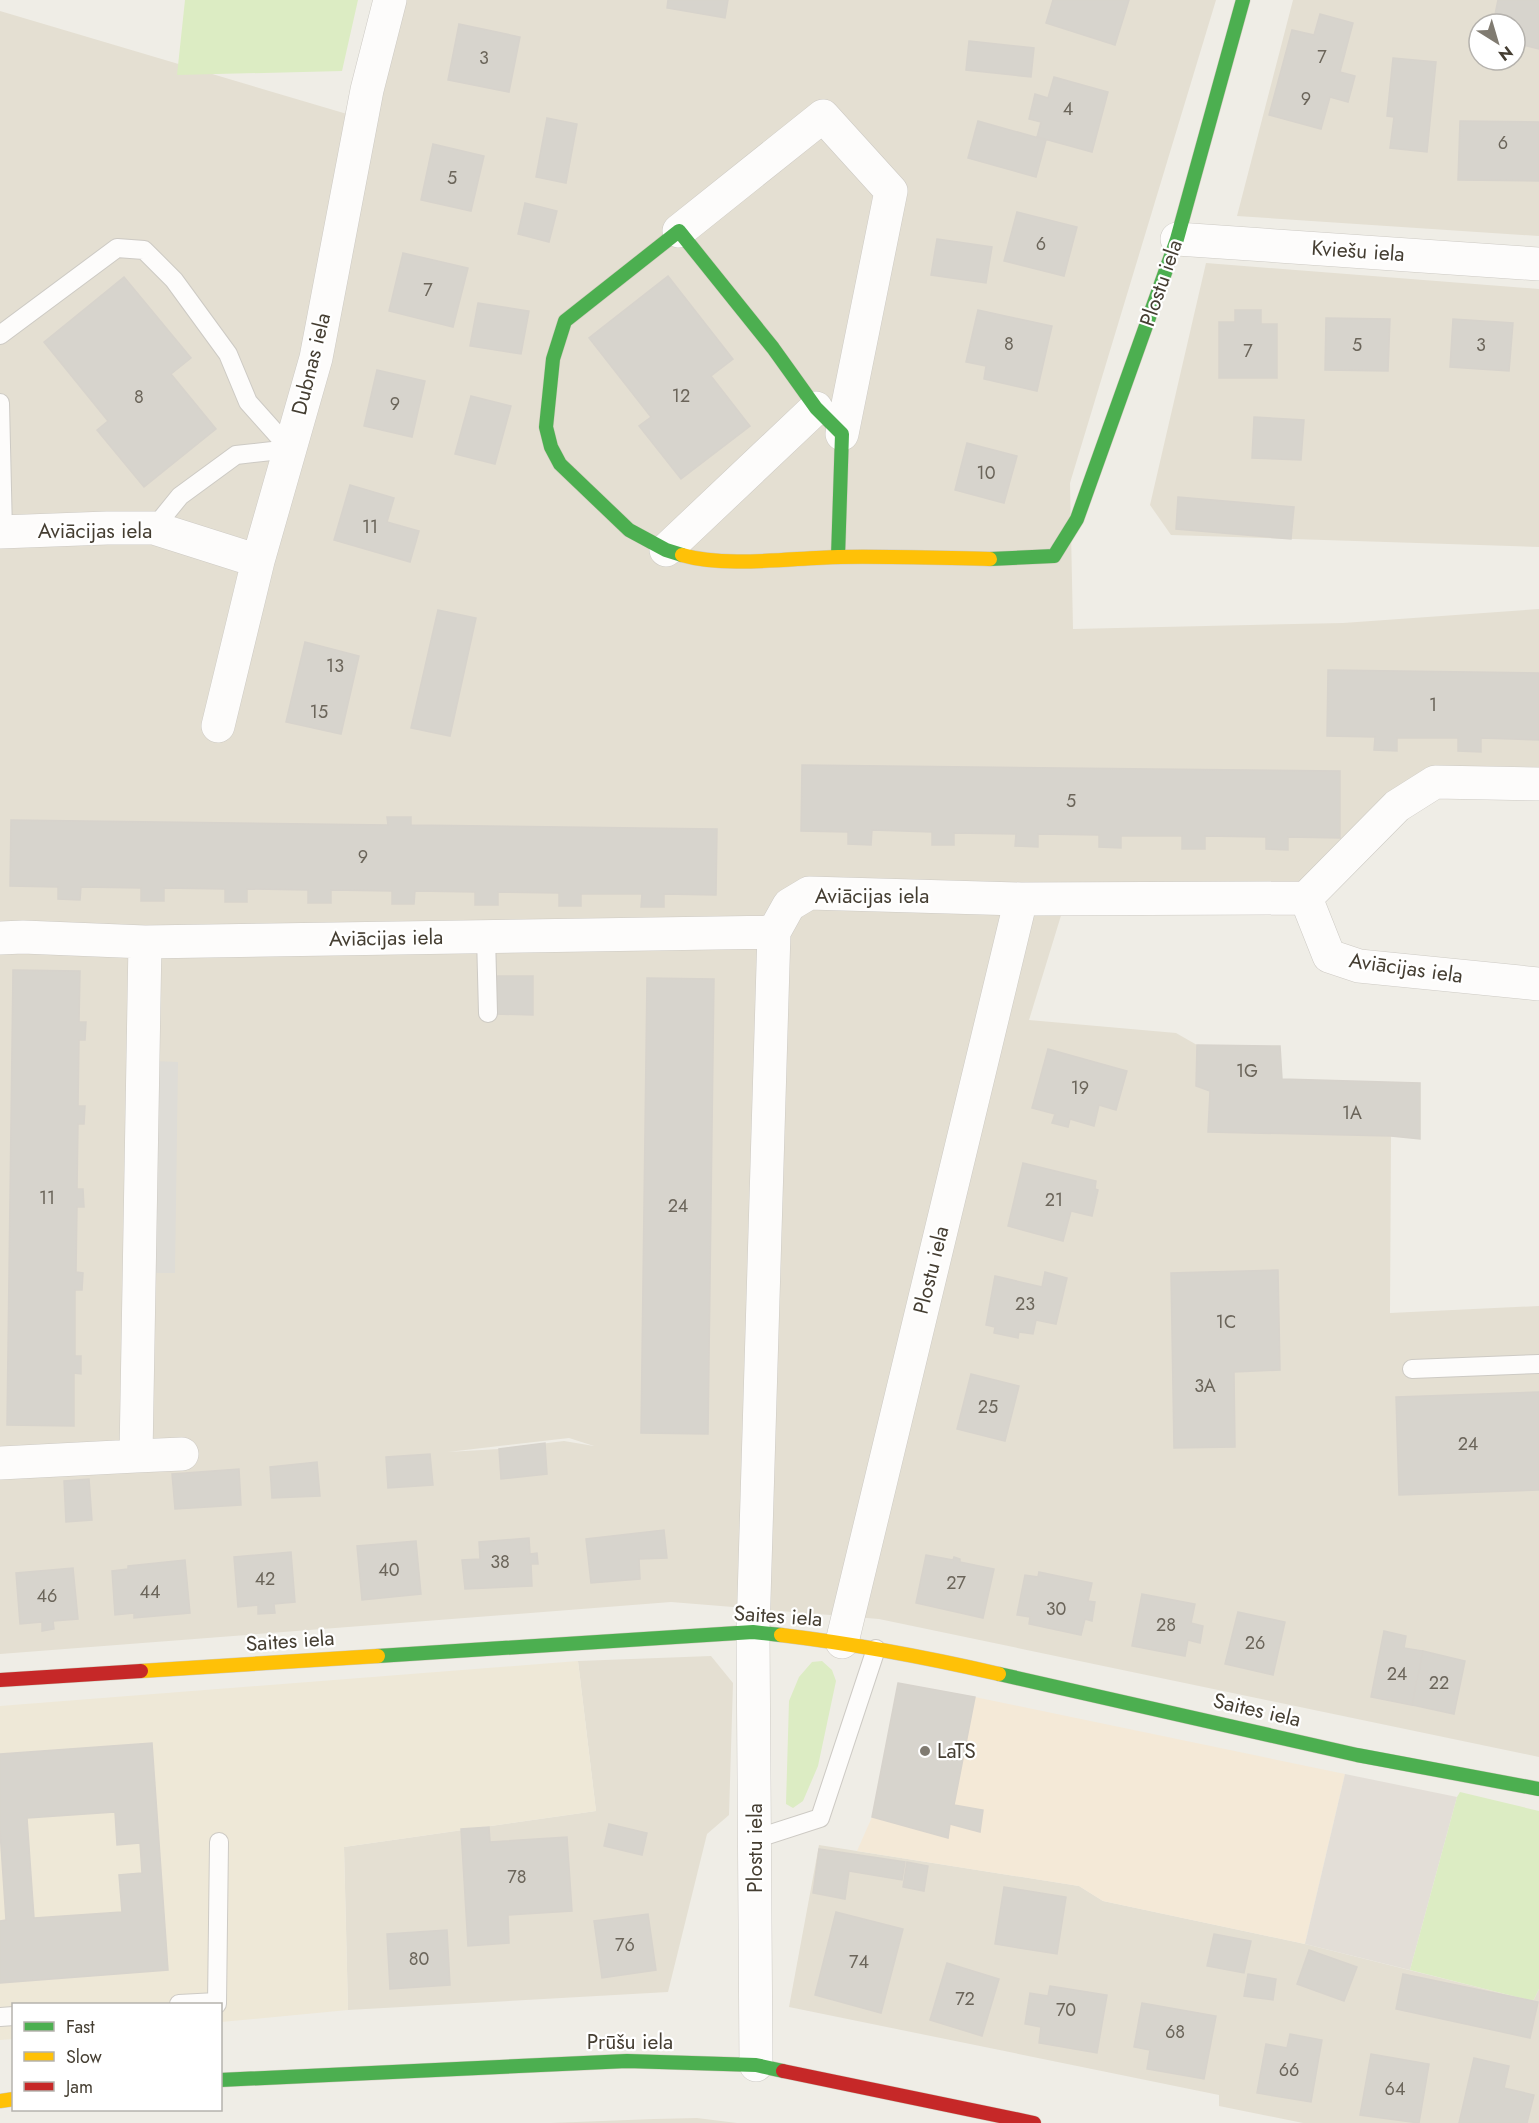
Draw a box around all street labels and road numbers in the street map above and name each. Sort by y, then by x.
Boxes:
street label: Kviešu iela [1310,233,1406,269]
street label: Plostu iela [1132,236,1190,330]
street label: Dubnas iela [284,310,338,418]
street label: Aviācijas iela [38,516,152,546]
street label: Aviācijas iela [815,881,929,911]
street label: Aviācijas iela [328,922,444,954]
street label: Aviācijas iela [1347,945,1465,991]
street label: Plostu iela [906,1223,956,1317]
street label: Saites iela [733,1598,823,1634]
street label: Saites iela [245,1623,335,1659]
street label: Saites iela [1210,1685,1304,1735]
street label: Plostu iela [740,1803,770,1893]
street label: Prūšu iela [587,2027,673,2057]

